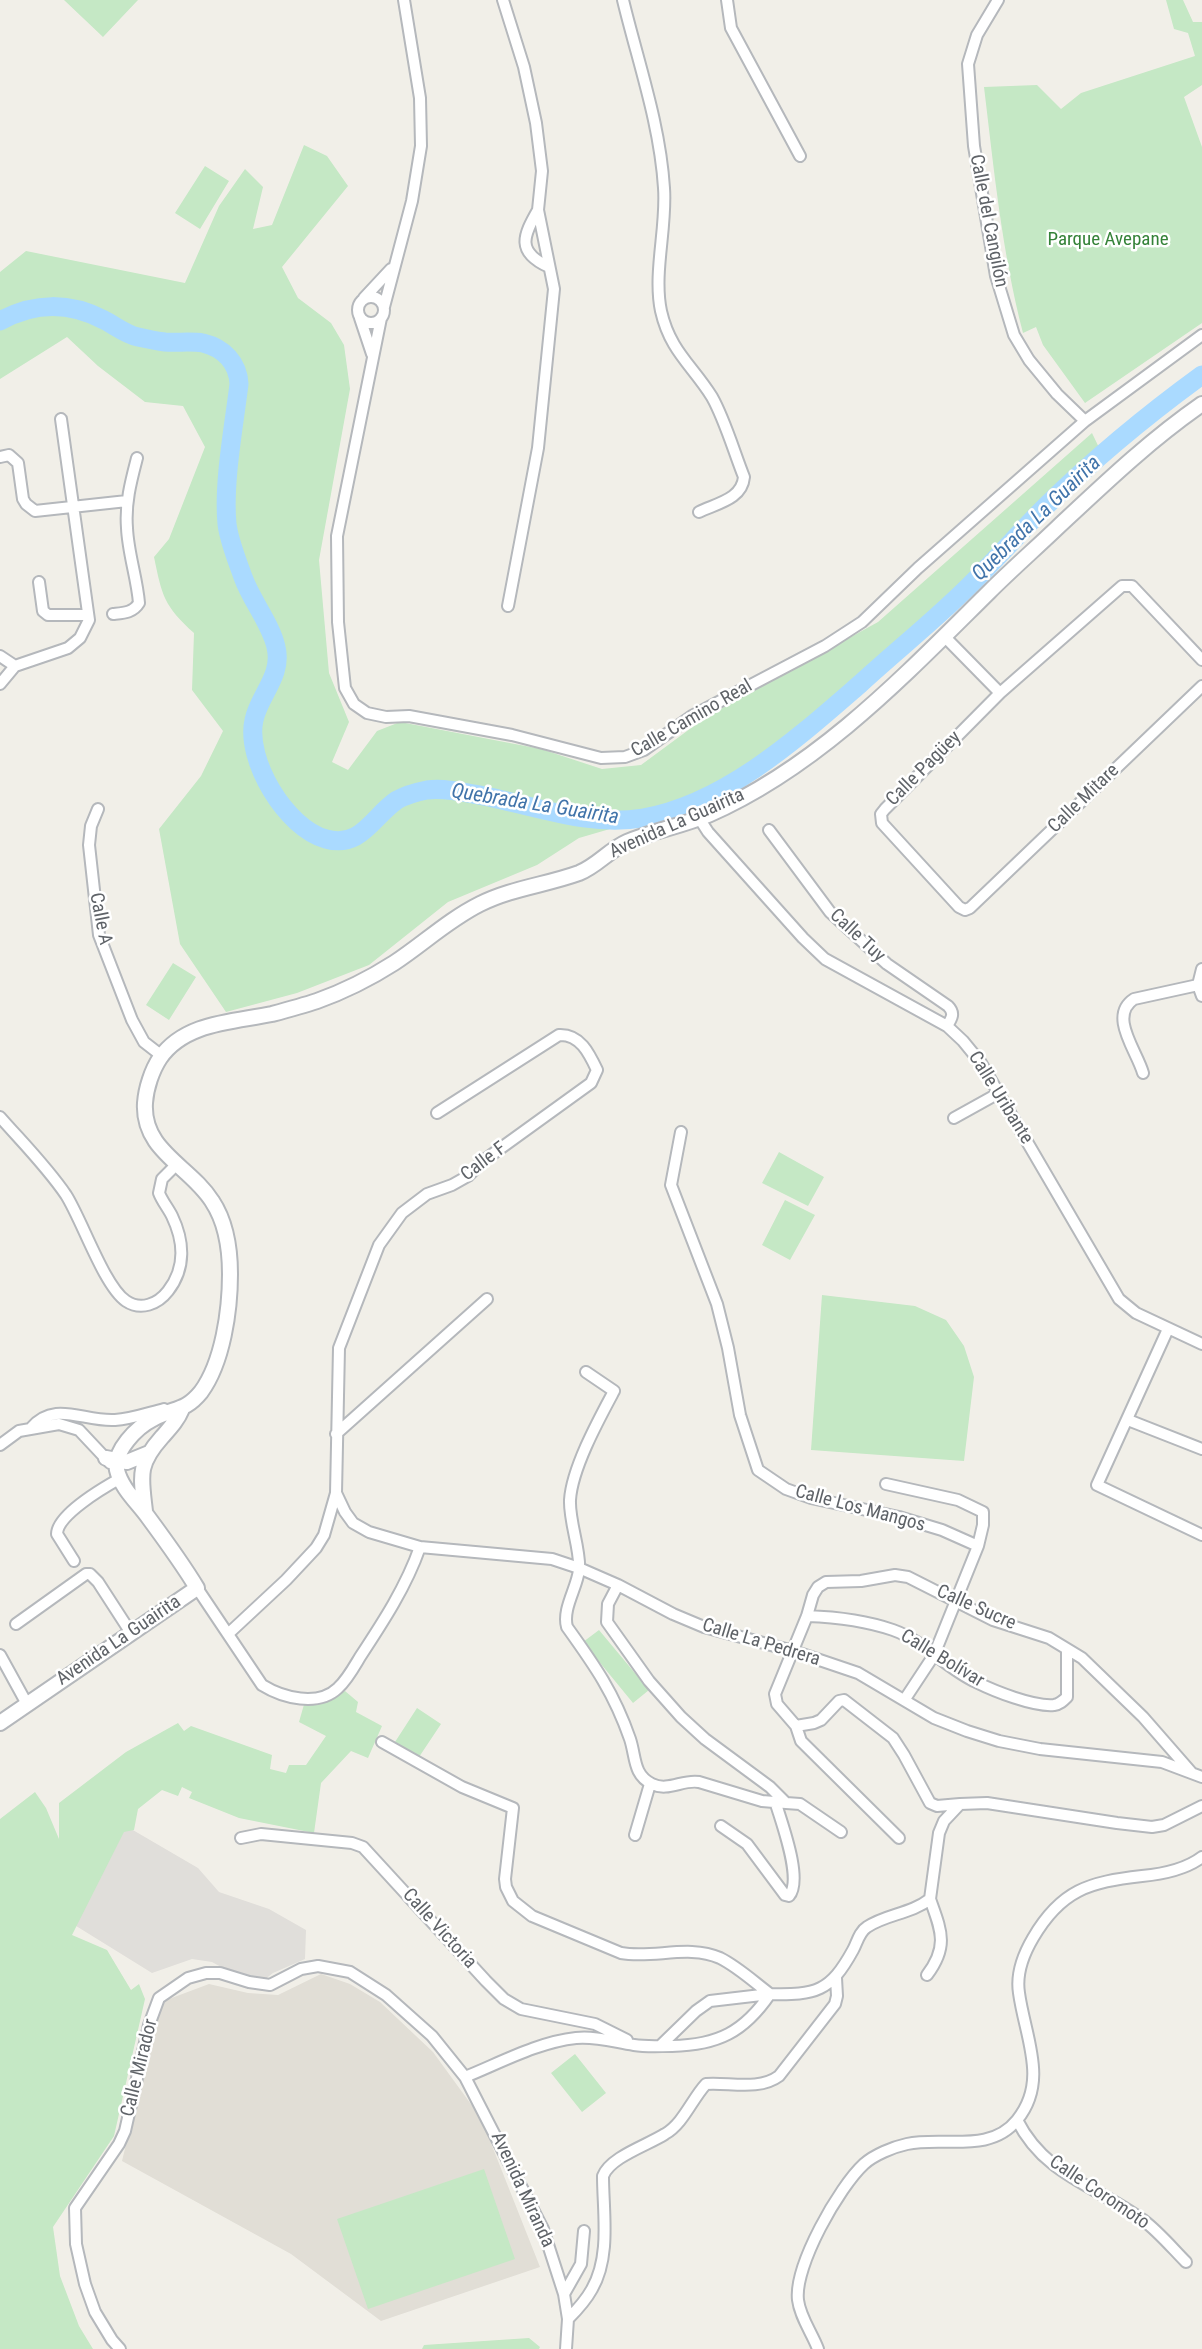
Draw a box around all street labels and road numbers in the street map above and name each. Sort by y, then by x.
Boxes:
street label: Calle del Cangilón [964,153,1012,289]
street label: Calle Camino Real [627,675,757,763]
street label: Calle Pagüey [882,727,966,811]
street label: Calle Mitare [1044,760,1124,838]
street label: Avenida La Guairita [606,784,748,864]
street label: Calle A [84,891,116,947]
street label: Calle Tuy [824,904,890,968]
street label: Calle Uribante [963,1047,1037,1149]
street label: Calle F [457,1138,511,1186]
street label: Calle Los Mangos [792,1481,928,1537]
street label: Calle Sucre [933,1580,1019,1636]
street label: Avenida La Guairita [52,1591,186,1691]
street label: Calle La Pedrera [699,1614,823,1672]
street label: Calle Bolívar [896,1625,988,1693]
street label: Calle Victoria [397,1884,481,1974]
street label: Calle Mirador [117,2017,163,2119]
street label: Avenida Miranda [485,2129,559,2251]
street label: Calle Coromoto [1044,2151,1154,2235]

